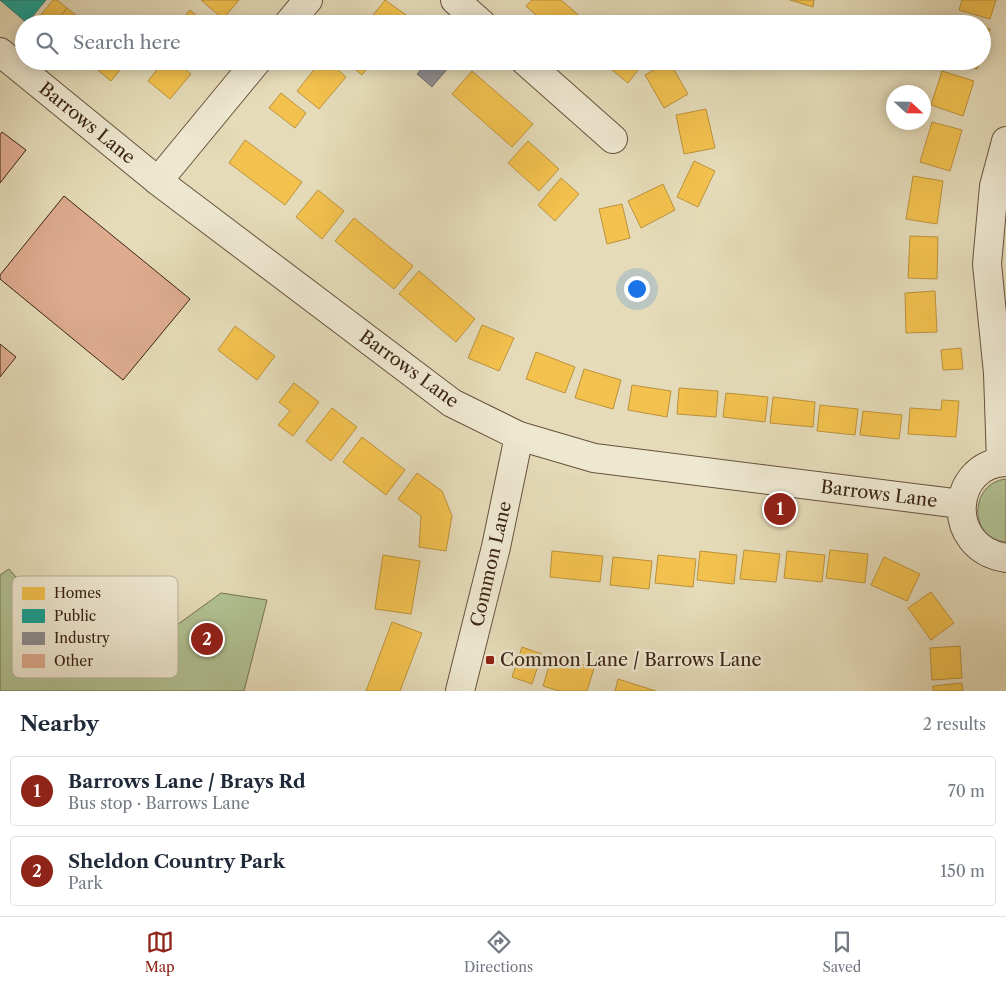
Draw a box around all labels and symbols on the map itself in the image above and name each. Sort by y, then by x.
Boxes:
street label: Barrows Lane [34,78,140,168]
north arrow [886,85,931,130]
your location [624,276,650,302]
street label: Barrows Lane [355,326,463,412]
street label: Barrows Lane [819,476,939,512]
pin: 1 [764,490,796,528]
street label: Common Lane [466,499,516,629]
legend [12,576,178,678]
text: Homes [54,584,101,602]
text: Public [54,607,96,625]
pin: 2 [191,620,223,658]
text: Industry [54,629,110,647]
place label: Common Lane / Barrows Lane [500,649,762,671]
text: Other [54,652,93,670]
marker: Common Lane / Barrows Lane [484,654,496,666]

